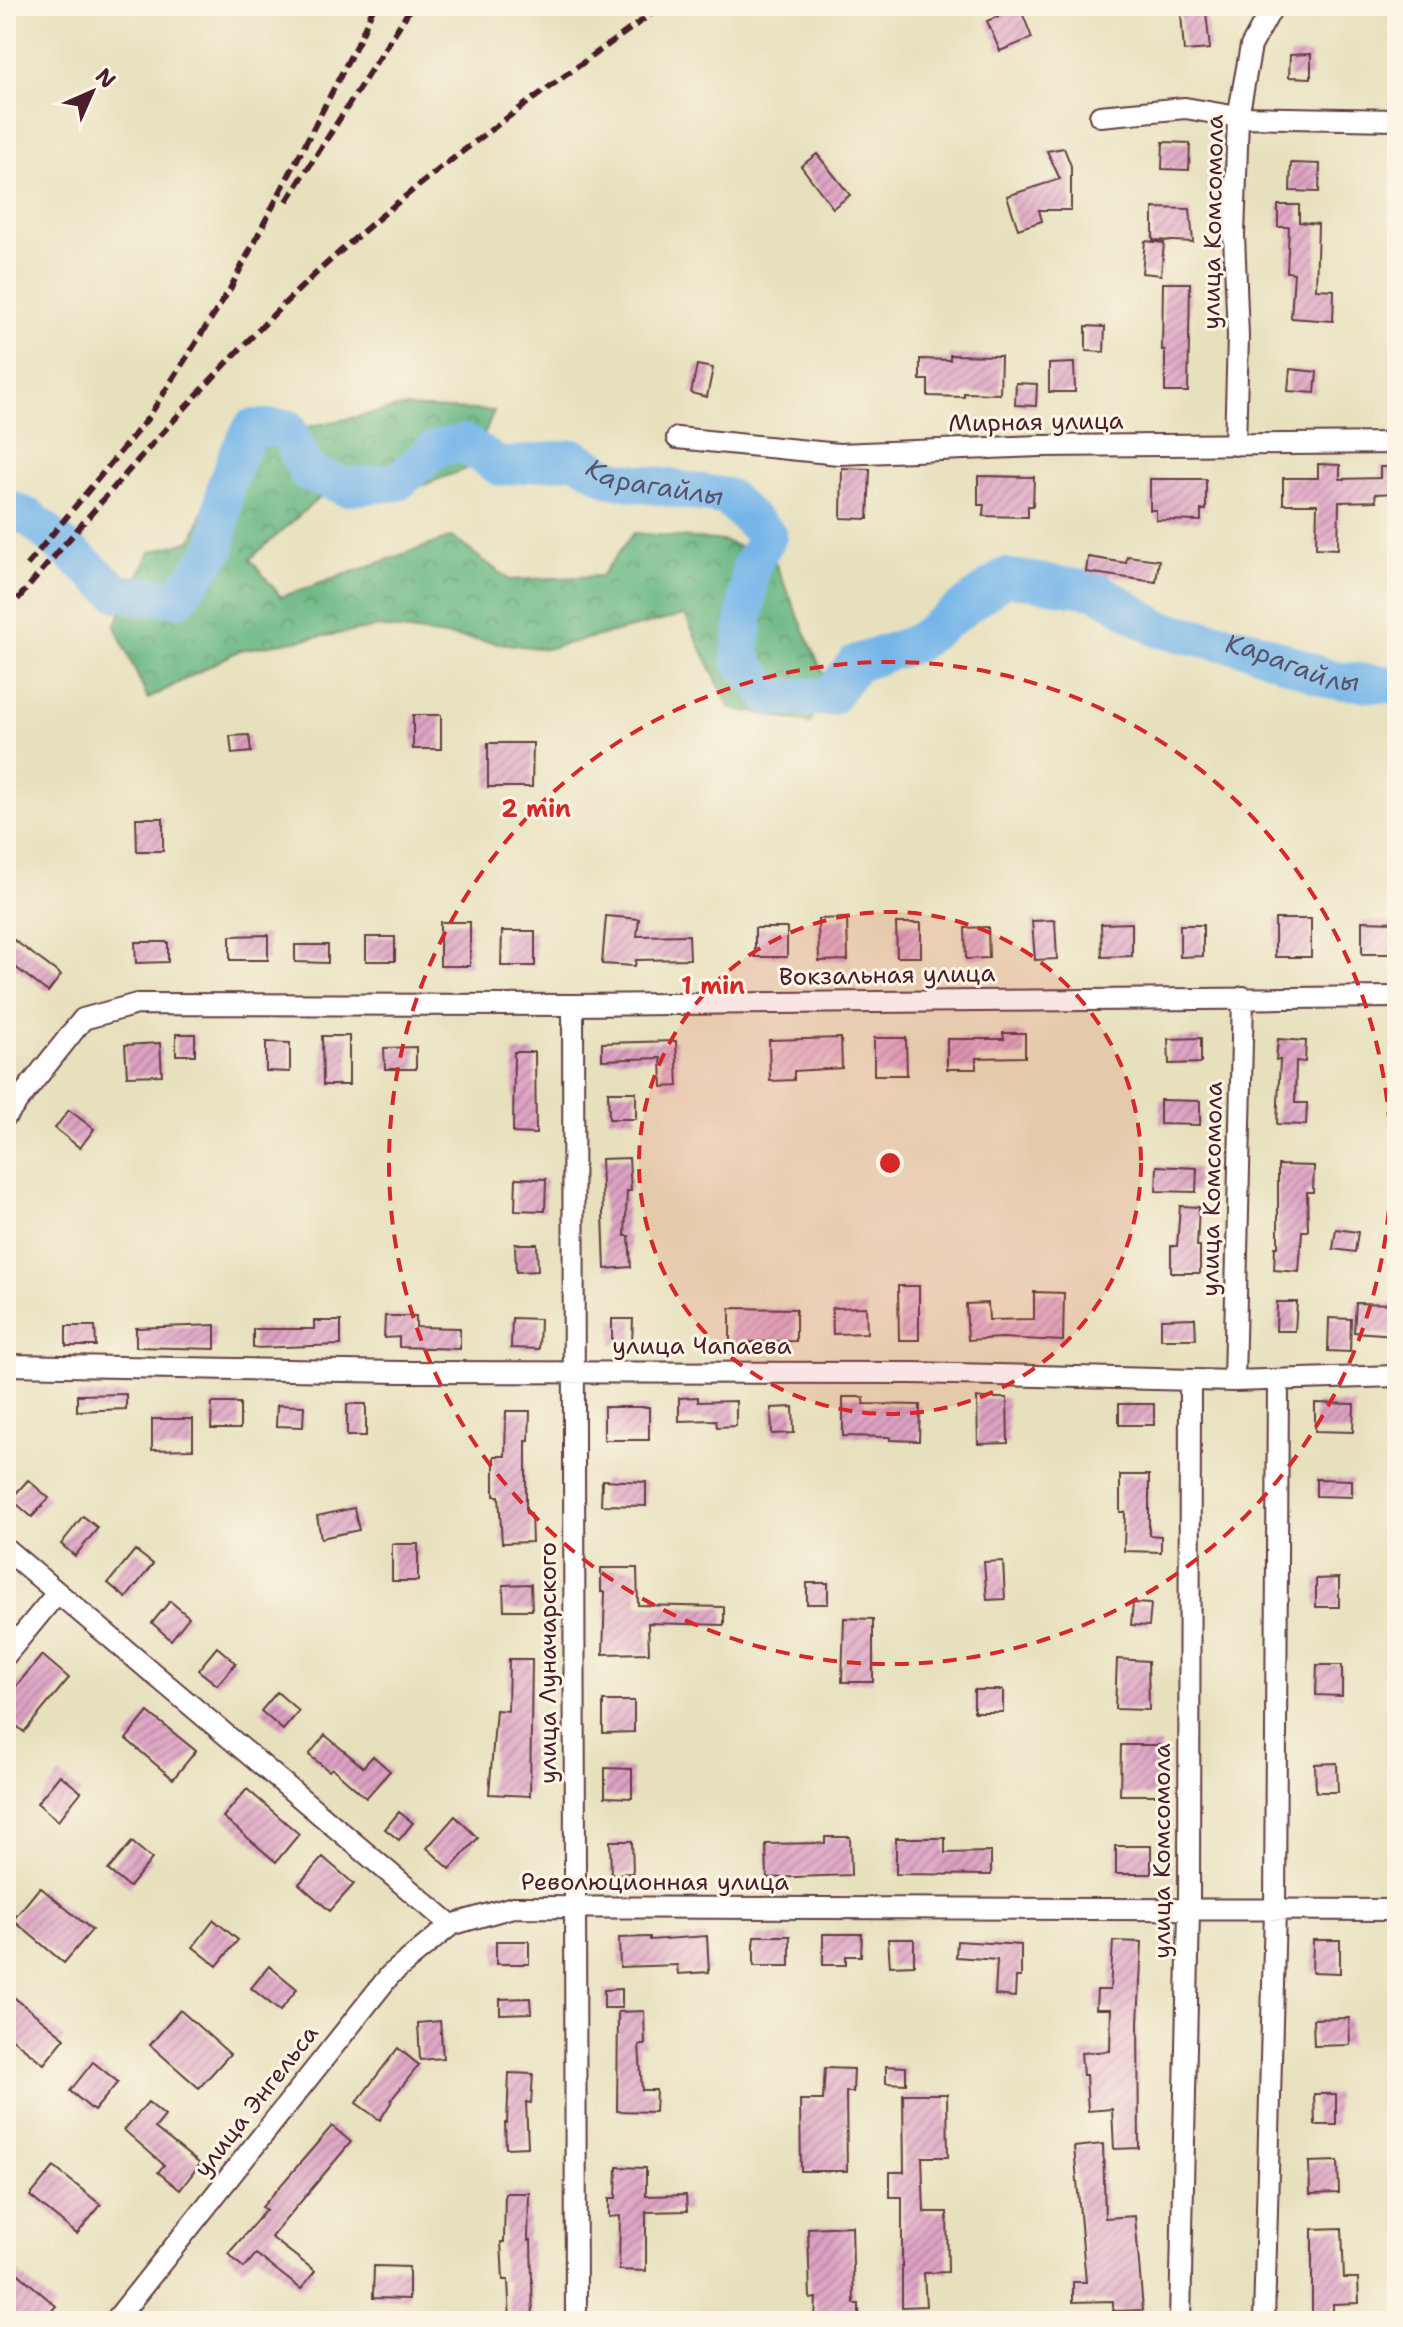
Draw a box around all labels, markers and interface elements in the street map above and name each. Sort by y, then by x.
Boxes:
north arrow [52,52,132,132]
text: N [89,62,122,95]
street label: улица Комсомола [1195,114,1231,330]
street label: Мирная улица [948,404,1124,440]
water label: Карагайлы [580,450,726,513]
water label: Карагайлы [1222,625,1361,699]
text: 2 min [501,793,571,825]
street label: Вокзальная улица [778,957,996,993]
text: 1 min [681,970,745,1002]
street label: улица Комсомола [1194,1081,1230,1297]
centre of rings [876,1149,904,1177]
street label: улица Чапаева [612,1330,792,1362]
street label: улица Луначарского [532,1542,564,1784]
street label: улица Комсомола [1146,1743,1178,1959]
street label: Революционная улица [521,1866,789,1898]
street label: улица Энгельса [186,2018,326,2184]

